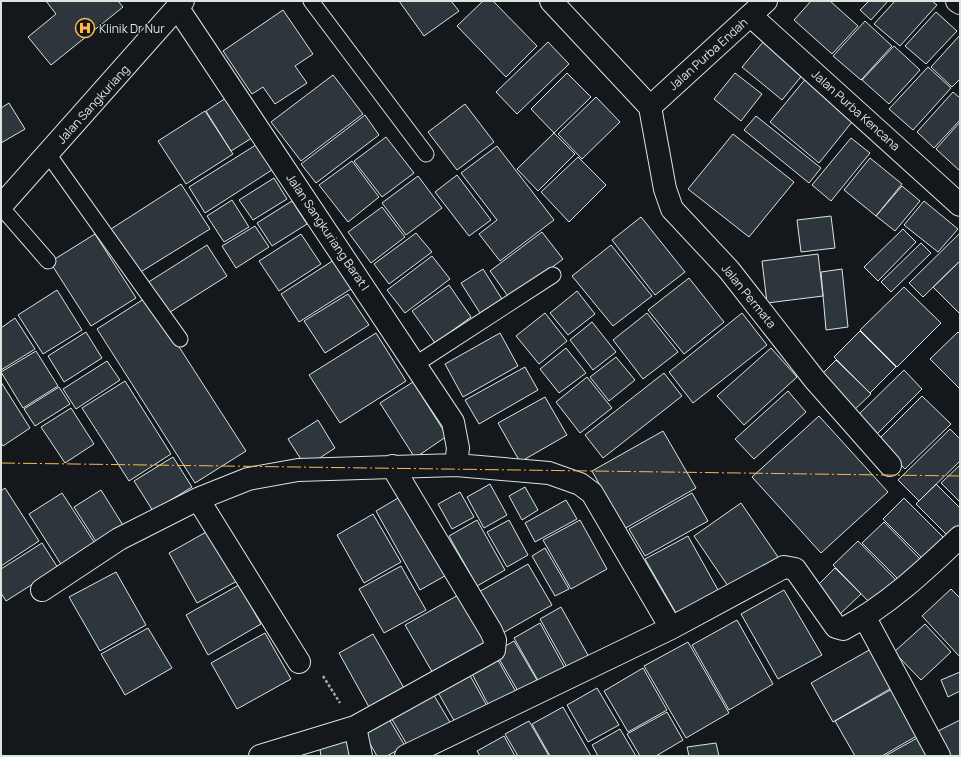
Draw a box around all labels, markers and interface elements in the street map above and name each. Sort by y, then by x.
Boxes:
street label: Jalan Purba Endah [665,14,751,94]
hospital icon: Klinik Dr Nur [74,17,96,39]
place label: Klinik Dr Nur [99,20,165,37]
street label: Jalan Sangkuriang [53,61,133,147]
street label: Jalan Purba Kencana [808,66,904,154]
street label: Jalan Sangkuriang Barat I [282,170,374,294]
street label: Jalan Permata [718,260,780,332]

